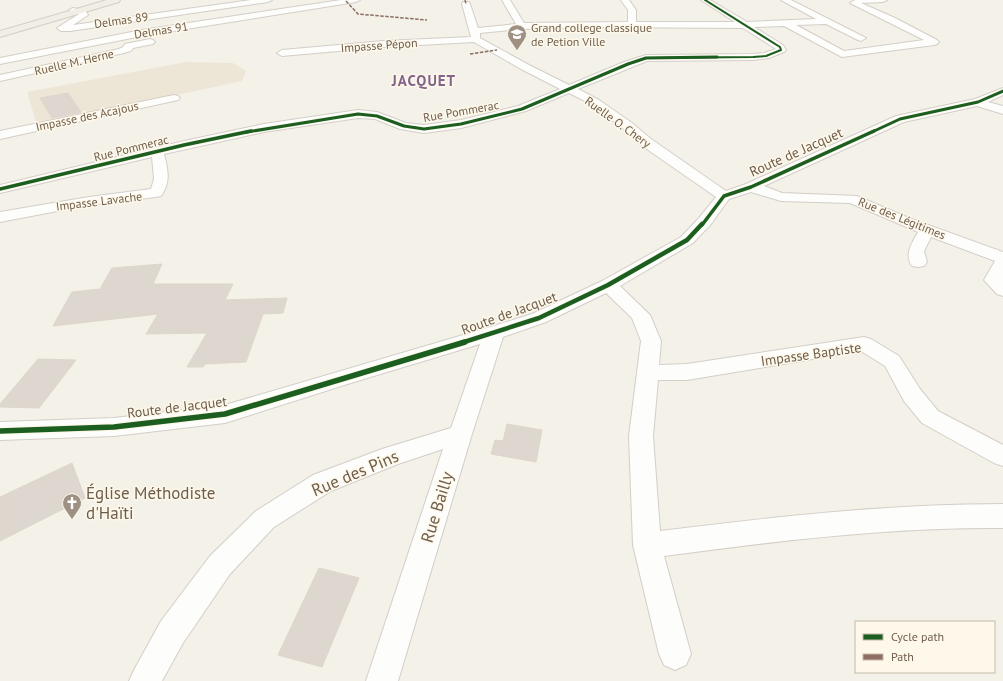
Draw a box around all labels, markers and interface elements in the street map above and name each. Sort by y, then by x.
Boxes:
street label: Delmas 89 [93,9,149,31]
street label: Delmas 91 [133,18,189,42]
place label: Grand college classique de Petion Ville [531,20,652,49]
school or university icon: Grand college classique de Petion Ville [506,23,528,51]
street label: Impasse Pépon [340,35,418,55]
street label: Ruelle M. Herne [33,46,115,78]
district label: JACQUET [391,71,456,90]
street label: Ruelle O. Chery [582,93,654,151]
street label: Rue Pommerac [422,97,501,125]
street label: Impasse des Acajous [34,98,140,134]
street label: Route de Jacquet [746,123,846,181]
street label: Rue Pommerac [92,131,171,165]
street label: Impasse Lavache [55,188,143,214]
street label: Rue des Légitimes [856,194,948,242]
street label: Route de Jacquet [459,287,560,339]
street label: Impasse Baptiste [760,338,862,370]
street label: Route de Jacquet [126,392,228,422]
street label: Rue des Pins [308,445,402,501]
street label: Rue Bailly [416,469,458,545]
place label: Église Méthodiste d'Haïti [86,482,215,524]
church icon: Église Méthodiste d'Haïti [61,492,83,520]
legend [855,621,995,673]
text: Cycle path [891,629,944,644]
text: Path [891,649,914,664]

